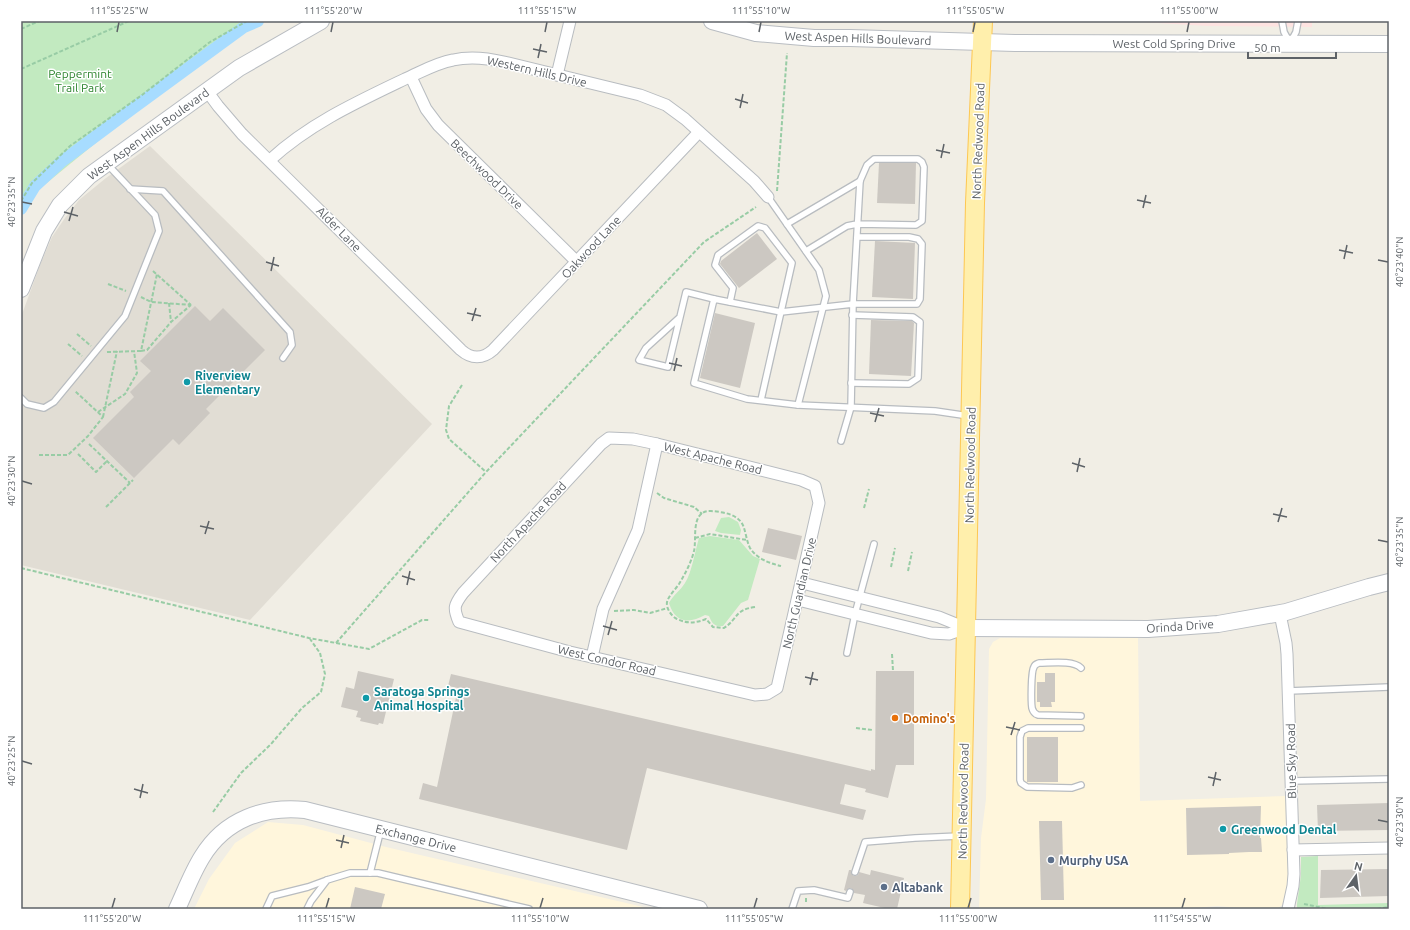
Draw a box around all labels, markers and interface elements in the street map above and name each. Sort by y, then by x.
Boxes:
text: 111°55'25"W [90,5,148,16]
text: 111°55'20"W [304,5,362,16]
text: 111°55'15"W [518,5,576,16]
text: 111°55'10"W [732,5,790,16]
text: 111°55'05"W [946,5,1004,16]
text: 111°55'00"W [1160,5,1218,16]
street label: West Aspen Hills Boulevard [784,29,932,47]
scale bar [1248,34,1336,60]
street label: West Cold Spring Drive [1112,37,1236,50]
text: 50 m [1254,41,1281,54]
street label: Western Hills Drive [486,53,588,89]
park label: Peppermint Trail Park [48,67,112,94]
street label: North Redwood Road [969,83,987,199]
street label: West Aspen Hills Boulevard [85,86,211,182]
street label: Beechwood Drive [448,136,526,212]
text: 40°23'35"N [6,177,17,227]
street label: Alder Lane [314,204,364,254]
street label: Oakwood Lane [559,213,623,281]
text: 40°23'40"N [1394,237,1405,287]
place label: Riverview Elementary [195,369,261,396]
marker: Riverview Elementary [182,377,192,387]
street label: North Redwood Road [962,407,978,523]
street label: West Apache Road [663,440,763,476]
text: 40°23'30"N [6,456,17,506]
street label: North Apache Road [487,479,569,565]
text: 40°23'35"N [1394,517,1405,567]
street label: North Guardian Drive [780,536,818,650]
street label: Orinda Drive [1146,617,1214,635]
street label: West Condor Road [557,642,657,678]
place label: Saratoga Springs Animal Hospital [374,685,470,712]
marker: Saratoga Springs Animal Hospital [361,693,371,703]
place label: Domino's [903,712,956,725]
marker: Domino's [890,713,900,723]
street label: Blue Sky Road [1284,723,1298,799]
text: 40°23'25"N [6,736,17,786]
street label: North Redwood Road [955,743,971,859]
text: 40°23'30"N [1394,797,1405,847]
street label: Exchange Drive [374,822,458,854]
place label: Greenwood Dental [1231,823,1337,836]
marker: Greenwood Dental [1218,824,1228,834]
place label: Murphy USA [1059,854,1129,867]
marker: Murphy USA [1046,855,1056,865]
north arrow [1336,856,1376,896]
text: N [1353,859,1364,873]
place label: Altabank [892,881,943,894]
marker: Altabank [879,882,889,892]
text: 111°55'20"W [83,913,141,924]
text: 111°55'15"W [297,913,355,924]
text: 111°55'10"W [511,913,569,924]
text: 111°55'05"W [725,913,783,924]
text: 111°55'00"W [939,913,997,924]
text: 111°54'55"W [1153,913,1211,924]

